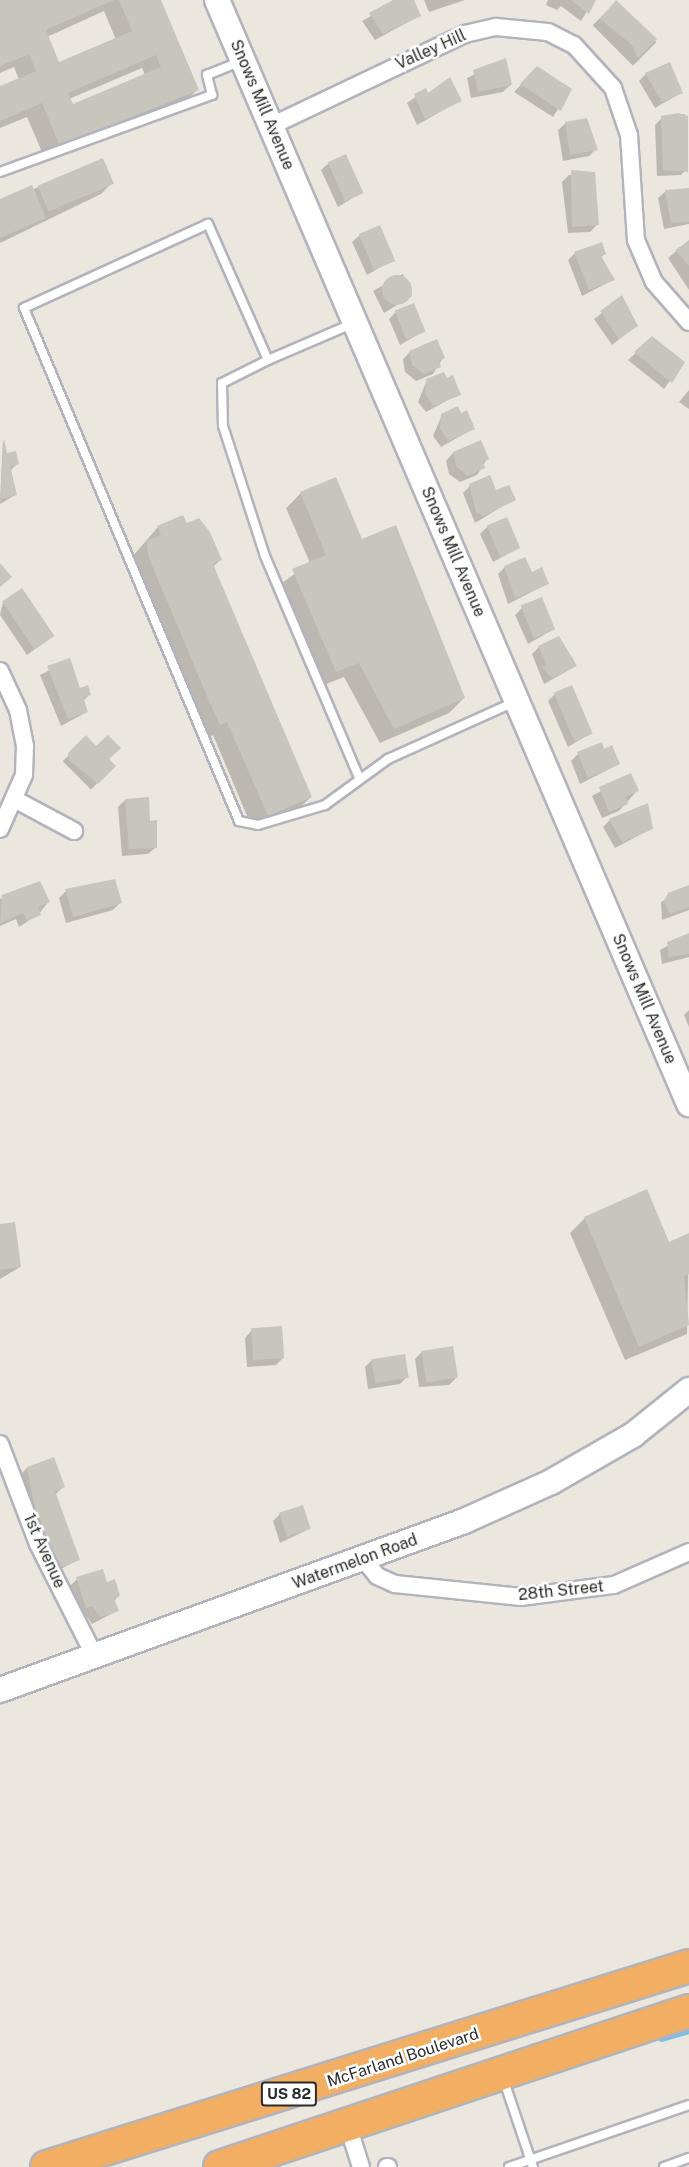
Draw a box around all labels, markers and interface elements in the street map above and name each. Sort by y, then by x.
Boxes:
street label: Valley Hill [393,26,469,74]
street label: Snows Mill Avenue [226,37,298,173]
street label: Snows Mill Avenue [417,484,489,620]
street label: Snows Mill Avenue [608,931,680,1067]
street label: 1st Avenue [19,1511,69,1591]
street label: Watermelon Road [290,1530,420,1594]
street label: 28th Street [517,1577,605,1605]
street label: McFarland Boulevard [325,2024,481,2092]
road number: US 82 [260,2082,318,2106]

